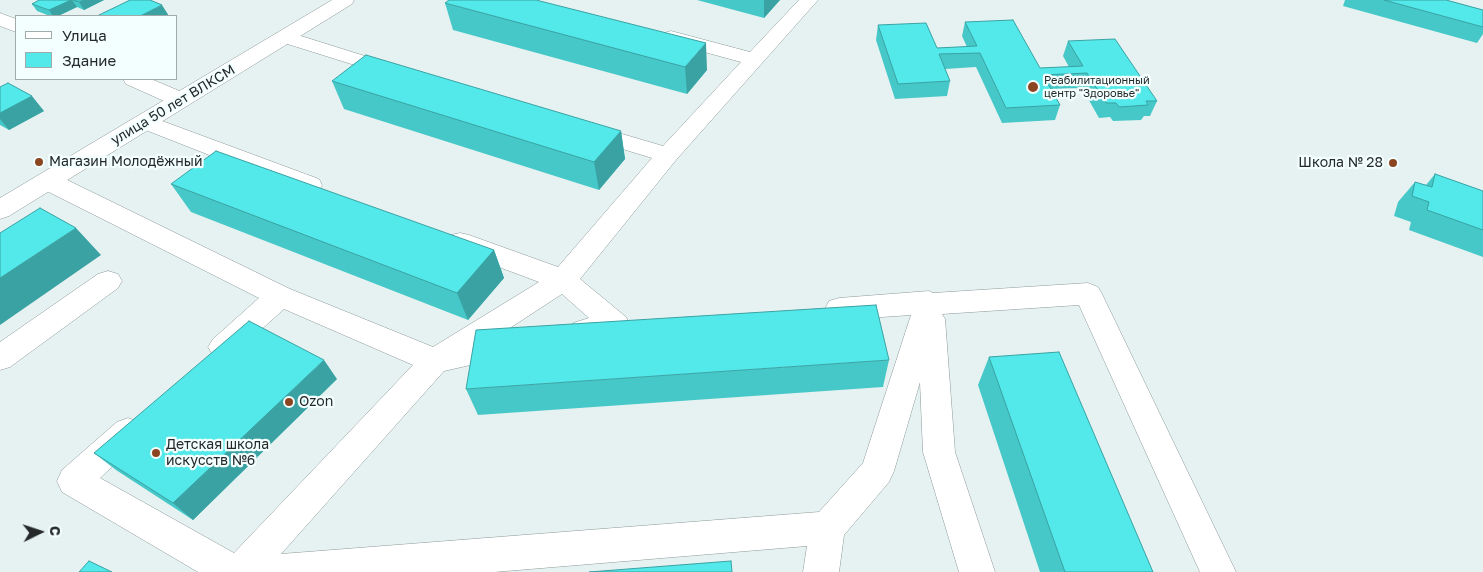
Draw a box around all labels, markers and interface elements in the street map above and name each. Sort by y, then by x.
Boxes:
legend [15,15,178,80]
text: Улица [62,26,107,44]
text: Здание [62,51,116,69]
street label: улица 50 лет ВЛКСМ [108,61,238,149]
place label: Реабилитационный центр "Здоровье" [1044,74,1150,100]
marker: Реабилитационный центр "Здоровье" [1026,80,1040,94]
place label: Магазин Молодёжный [49,154,203,170]
place label: Школа № 28 [1298,155,1383,171]
marker: Магазин Молодёжный [33,156,45,168]
marker: Школа № 28 [1387,157,1399,169]
place label: Ozon [299,394,333,410]
marker: Ozon [283,396,295,408]
place label: Детская школа искусств №6 [166,437,269,470]
marker: Детская школа искусств №6 [150,447,162,459]
north arrow [15,507,65,557]
text: С [47,525,64,536]

